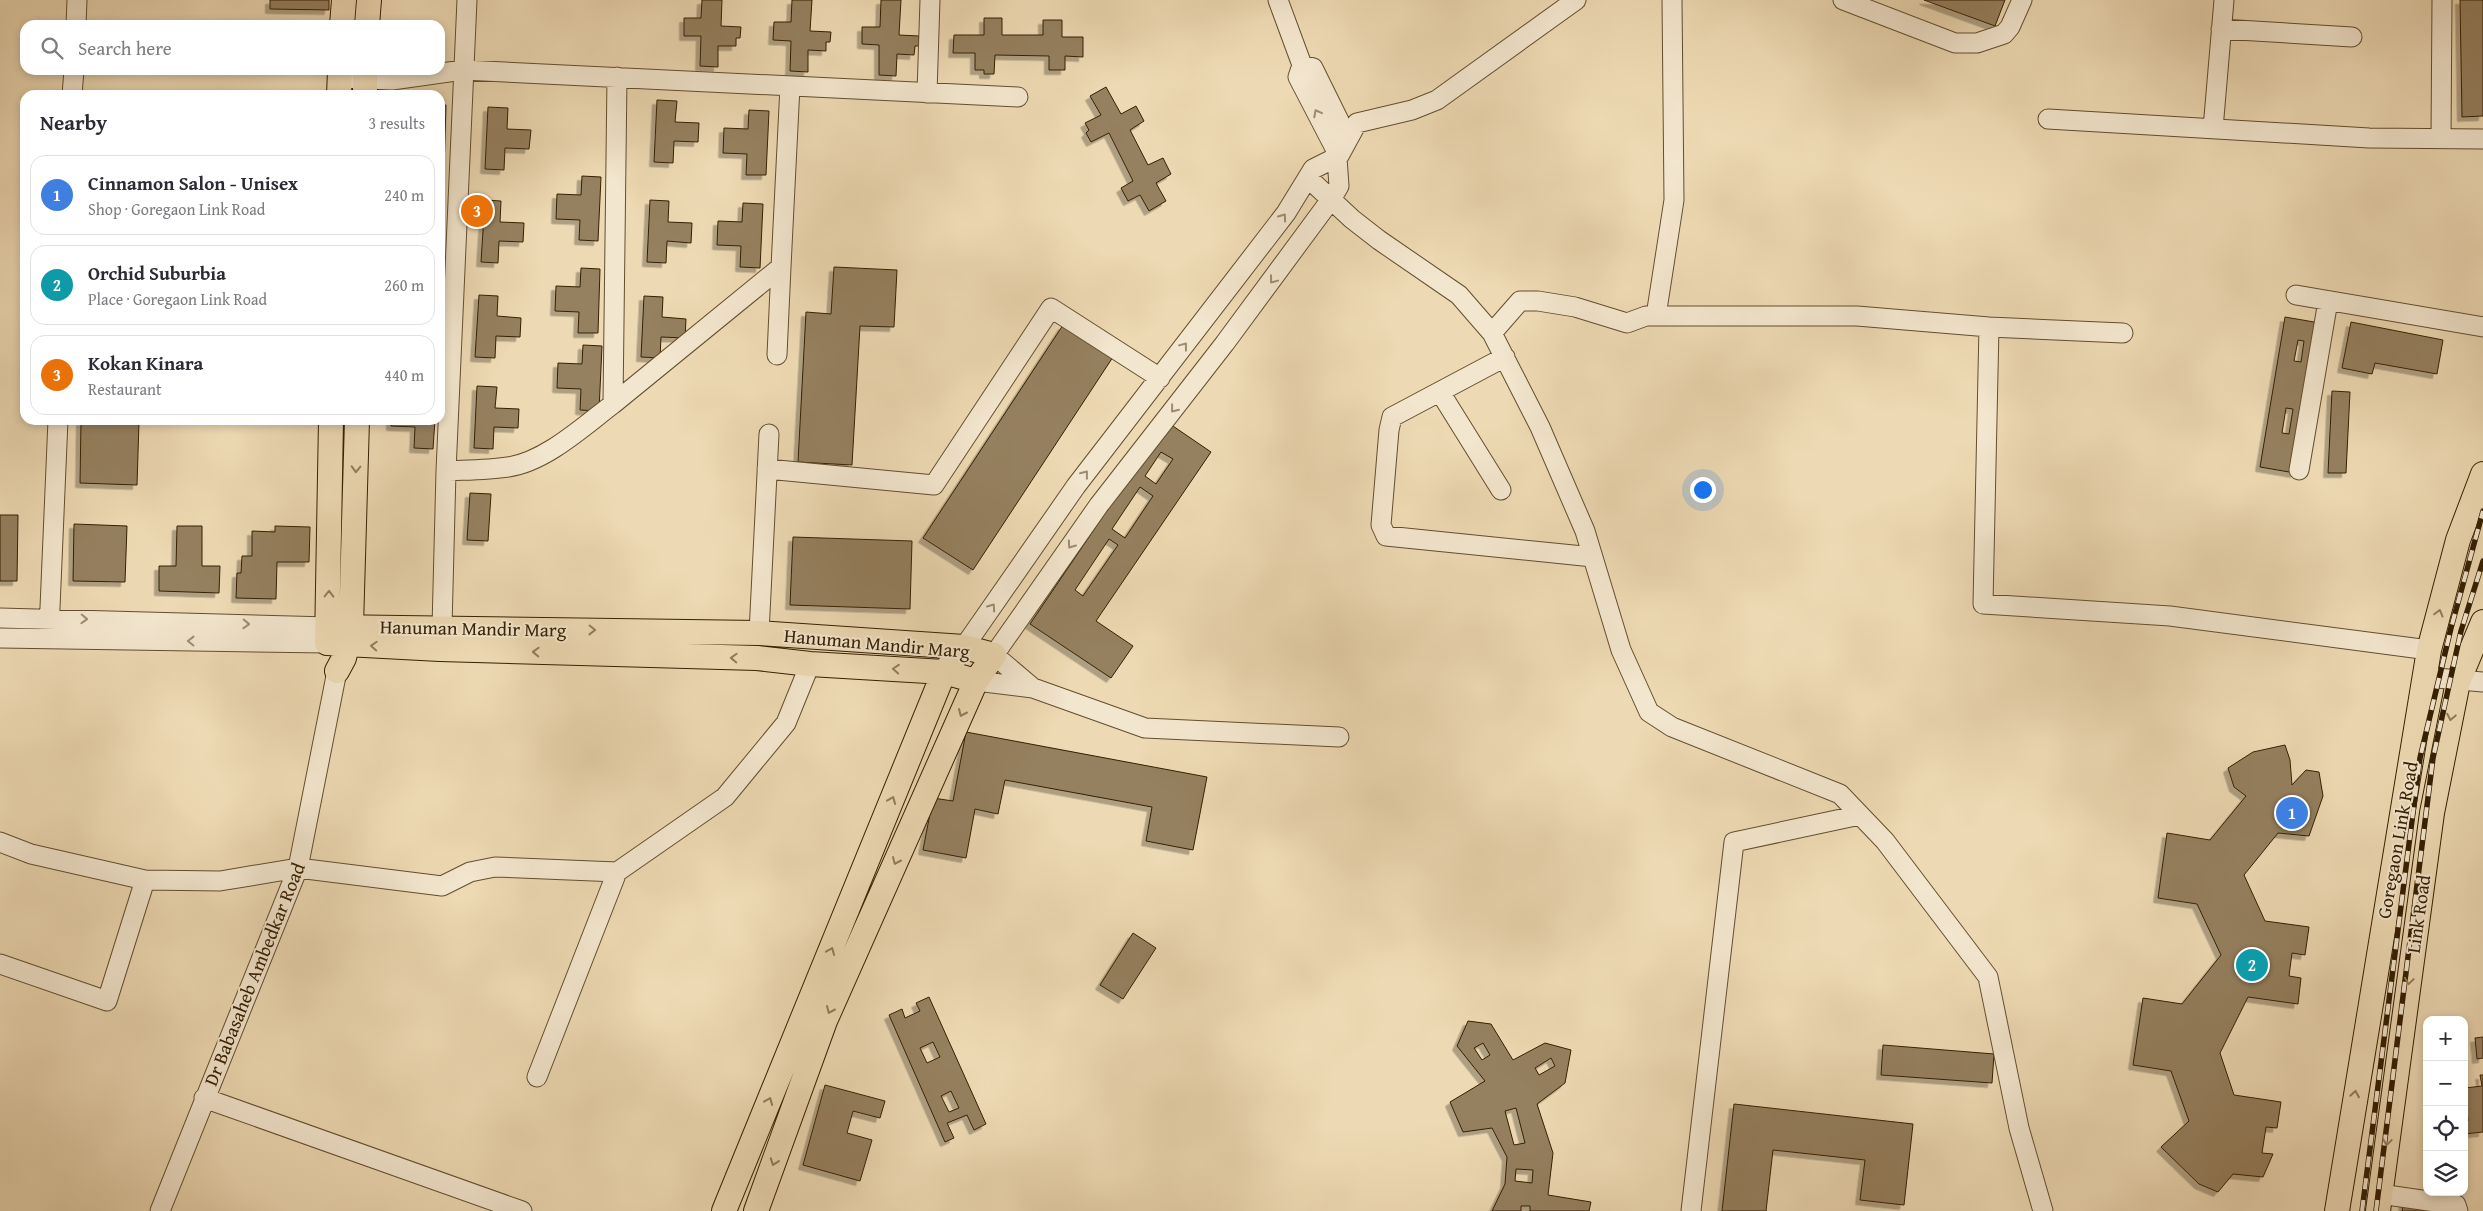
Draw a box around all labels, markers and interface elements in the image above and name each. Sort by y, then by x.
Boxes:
search box [20,20,445,75]
icon: search [38,34,66,62]
text: Search here [78,34,172,62]
text: Nearby [40,107,107,138]
one-way arrow [1313,109,1323,118]
text: 3 results [368,111,425,135]
text: Cinnamon Salon - Unisex [88,169,298,197]
text: 1 [53,183,61,207]
text: 240 m [384,183,424,207]
pin: 3 [461,192,493,230]
text: Shop · Goregaon Link Road [88,197,265,221]
one-way arrow [1277,213,1286,223]
text: Orchid Suburbia [88,259,226,287]
text: 2 [53,273,61,297]
text: 260 m [384,273,424,297]
one-way arrow [1270,274,1278,283]
text: Place · Goregaon Link Road [88,287,267,311]
one-way arrow [1179,343,1187,352]
text: Kokan Kinara [88,349,203,377]
text: 3 [53,363,61,387]
text: 440 m [384,363,424,387]
text: Restaurant [88,377,162,401]
one-way arrow [1171,403,1179,412]
one-way arrow [350,465,361,473]
one-way arrow [1079,471,1087,480]
your location [1690,477,1716,503]
one-way arrow [1068,540,1077,549]
one-way arrow [324,590,334,598]
one-way arrow [986,603,995,613]
one-way arrow [2433,609,2443,617]
street label: Hanuman Mandir Marg [380,612,567,644]
one-way arrow [80,614,88,624]
one-way arrow [242,619,250,630]
street label: Hanuman Mandir Marg [783,621,972,665]
one-way arrow [588,625,596,635]
one-way arrow [187,636,194,646]
one-way arrow [370,640,378,651]
one-way arrow [532,647,540,657]
one-way arrow [730,652,738,663]
one-way arrow [892,664,900,675]
one-way arrow [958,708,969,717]
one-way arrow [2446,713,2457,722]
street label: Goregaon Link Road [2372,760,2422,920]
pin: 1 [2276,794,2308,832]
one-way arrow [886,796,896,805]
one-way arrow [892,856,903,865]
street label: Dr Babasaheb Ambedkar Road [196,857,312,1090]
street label: Link Road [2401,873,2435,955]
pin: 2 [2236,946,2268,984]
one-way arrow [824,947,835,956]
one-way arrow [2404,978,2415,986]
one-way arrow [826,1005,837,1014]
map controls [2423,1016,2468,1196]
button: + [2423,1016,2468,1061]
button: − [2423,1061,2468,1106]
one-way arrow [2350,1089,2360,1098]
one-way arrow [763,1097,773,1106]
button: locate [2423,1106,2468,1151]
one-way arrow [2382,1139,2393,1147]
button: layers [2423,1151,2468,1196]
one-way arrow [770,1157,780,1166]

